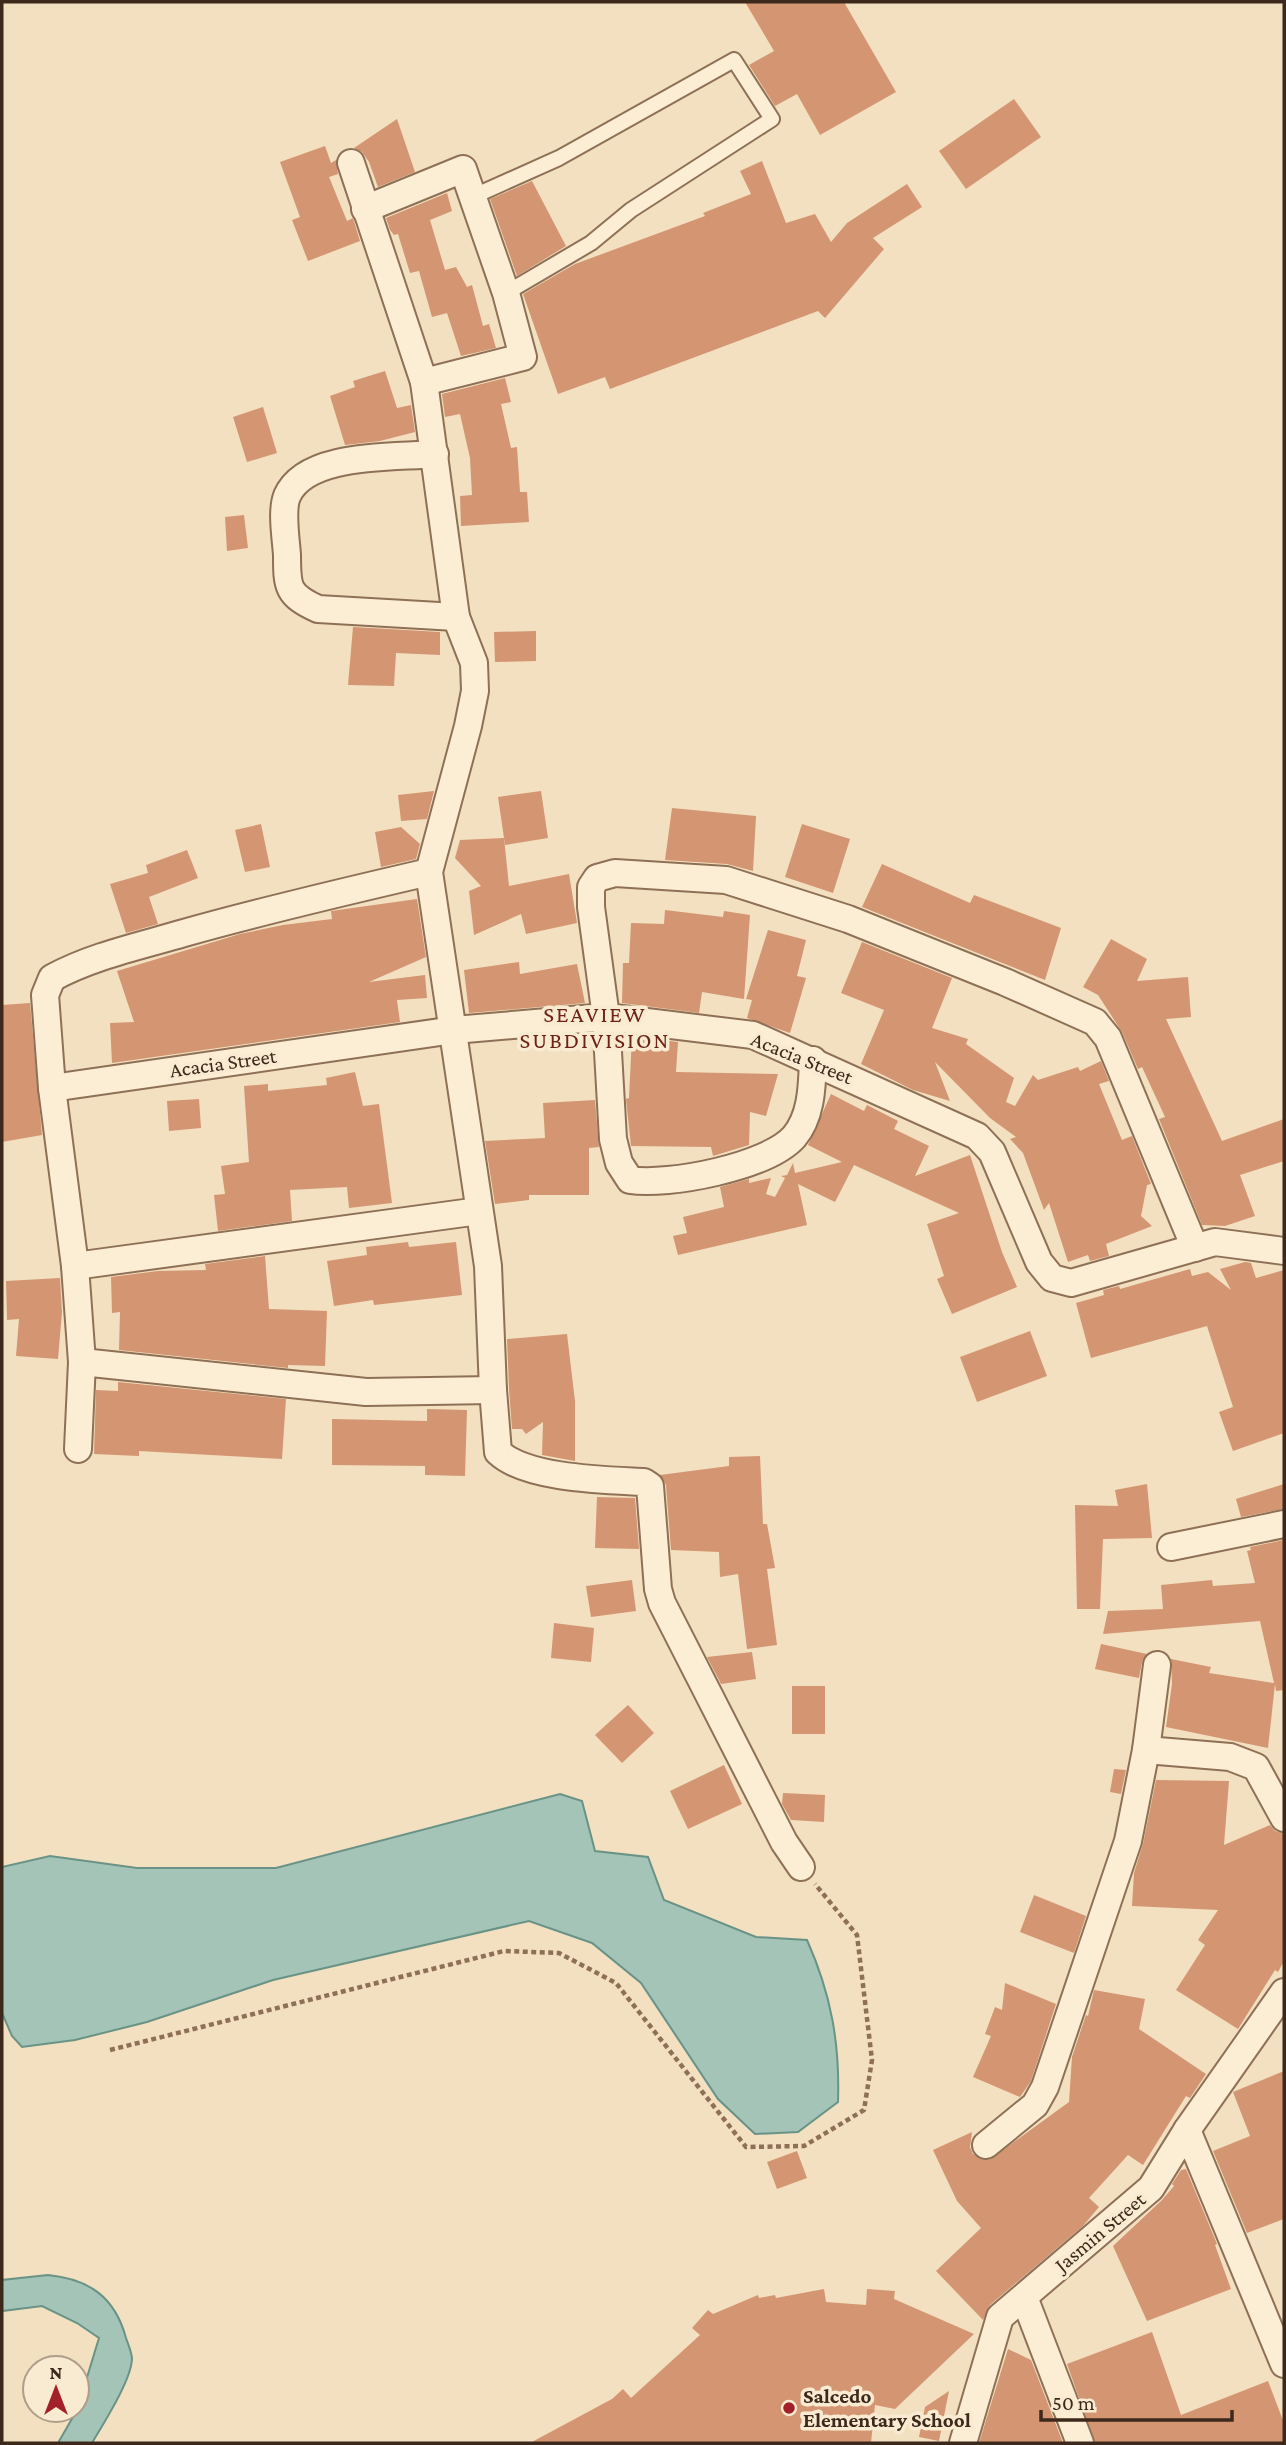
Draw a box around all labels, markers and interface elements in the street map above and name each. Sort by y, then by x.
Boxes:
district label: SEAVIEW SUBDIVISION [520,1001,670,1053]
street label: Acacia Street [748,1027,857,1090]
street label: Acacia Street [168,1043,279,1082]
street label: Jasmin Street [1048,2186,1151,2278]
north arrow [21,2354,91,2424]
text: N [50,2362,63,2383]
scale bar [1041,2378,1232,2422]
place label: Salcedo Elementary School [803,2384,971,2432]
text: 50 m [1052,2391,1095,2415]
marker: Salcedo Elementary School [781,2400,797,2416]

